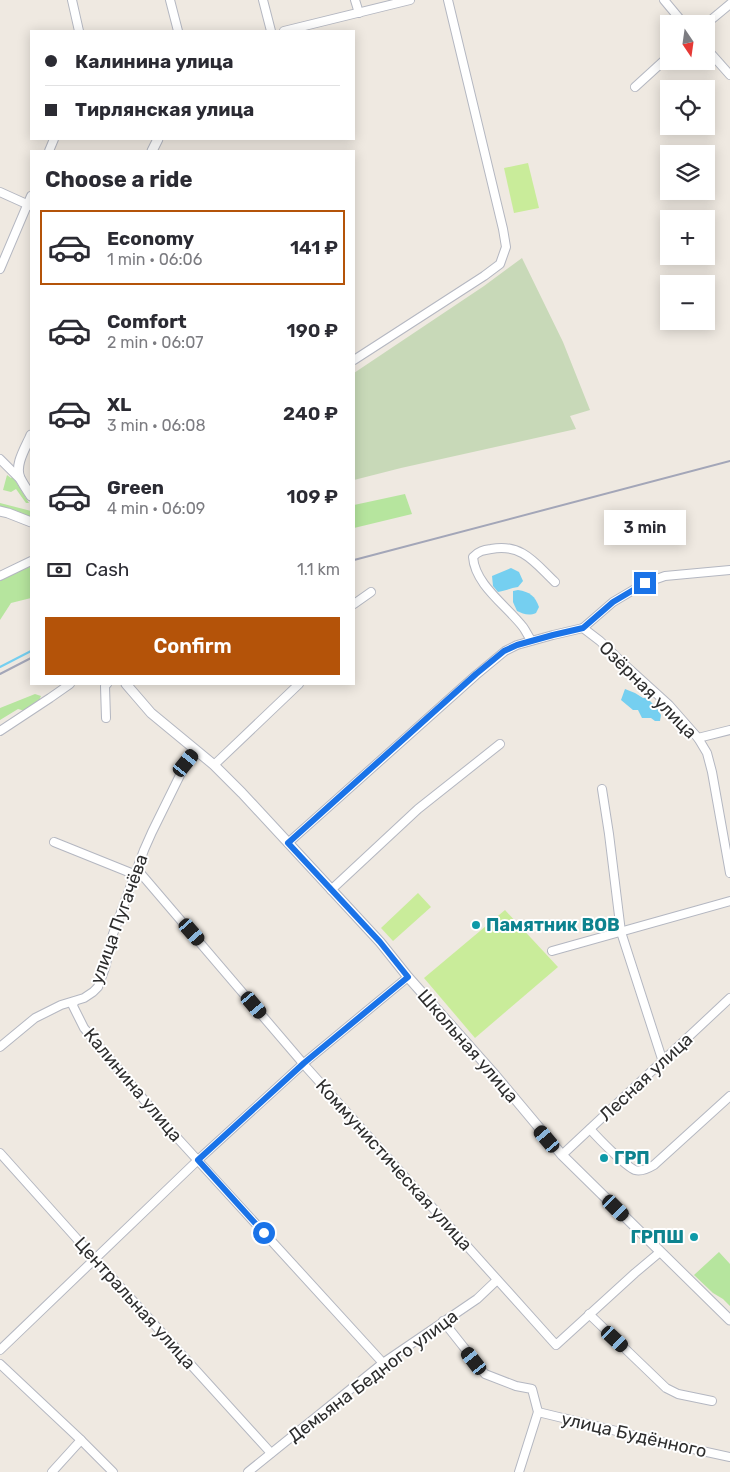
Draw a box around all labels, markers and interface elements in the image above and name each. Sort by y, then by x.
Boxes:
north arrow [660,15,715,70]
map controls [660,15,715,330]
text: Калинина улица [75,50,233,73]
button: locate [660,80,715,135]
text: Тирлянская улица [75,98,254,121]
button: layers [660,145,715,200]
text: Choose a ride [45,166,192,193]
button: + [660,210,715,265]
icon: car [47,225,92,270]
text: Economy [107,227,194,250]
text: 141 ₽ [290,236,338,259]
text: 1 min · 06:06 [107,250,202,269]
button: − [660,275,715,330]
icon: car [47,308,92,353]
text: Comfort [107,310,187,333]
text: 190 ₽ [287,319,338,342]
text: 2 min · 06:07 [107,333,204,352]
icon: car [47,391,92,436]
text: XL [107,393,131,416]
text: 240 ₽ [283,402,338,425]
text: 3 min · 06:08 [107,416,206,435]
icon: car [47,474,92,519]
text: Green [107,476,164,499]
text: 109 ₽ [287,485,338,508]
text: 4 min · 06:09 [107,499,205,518]
callout: 3 min [604,510,686,546]
text: 3 min [624,518,666,537]
icon: cash [45,556,73,584]
text: Cash [85,558,129,581]
text: 1.1 km [297,560,340,579]
route end [634,572,656,594]
button: Confirm [45,617,340,675]
street label: Озёрная улица [595,637,701,743]
car [170,747,201,779]
street label: улица Пугачёва [85,851,153,987]
place label: Памятник ВОВ [486,914,620,936]
car [176,916,207,948]
marker: Памятник ВОВ [470,919,482,931]
street label: Школьная улица [413,985,523,1107]
car [238,989,269,1021]
street label: Калинина улица [79,1024,187,1146]
street label: Лесная улица [595,1028,697,1126]
street label: Коммунистическая улица [311,1075,477,1255]
car [531,1123,562,1155]
place label: ГРП [614,1147,650,1169]
marker: ГРП [598,1152,610,1164]
car [600,1192,631,1224]
route start [253,1222,275,1244]
place label: ГРПШ [630,1226,684,1248]
marker: ГРПШ [688,1231,700,1243]
street label: Центральная улица [70,1232,200,1374]
street label: Демьяна Бедного улица [284,1305,462,1447]
car [598,1323,631,1355]
car [458,1345,489,1377]
street label: улица Будённого [559,1408,709,1462]

